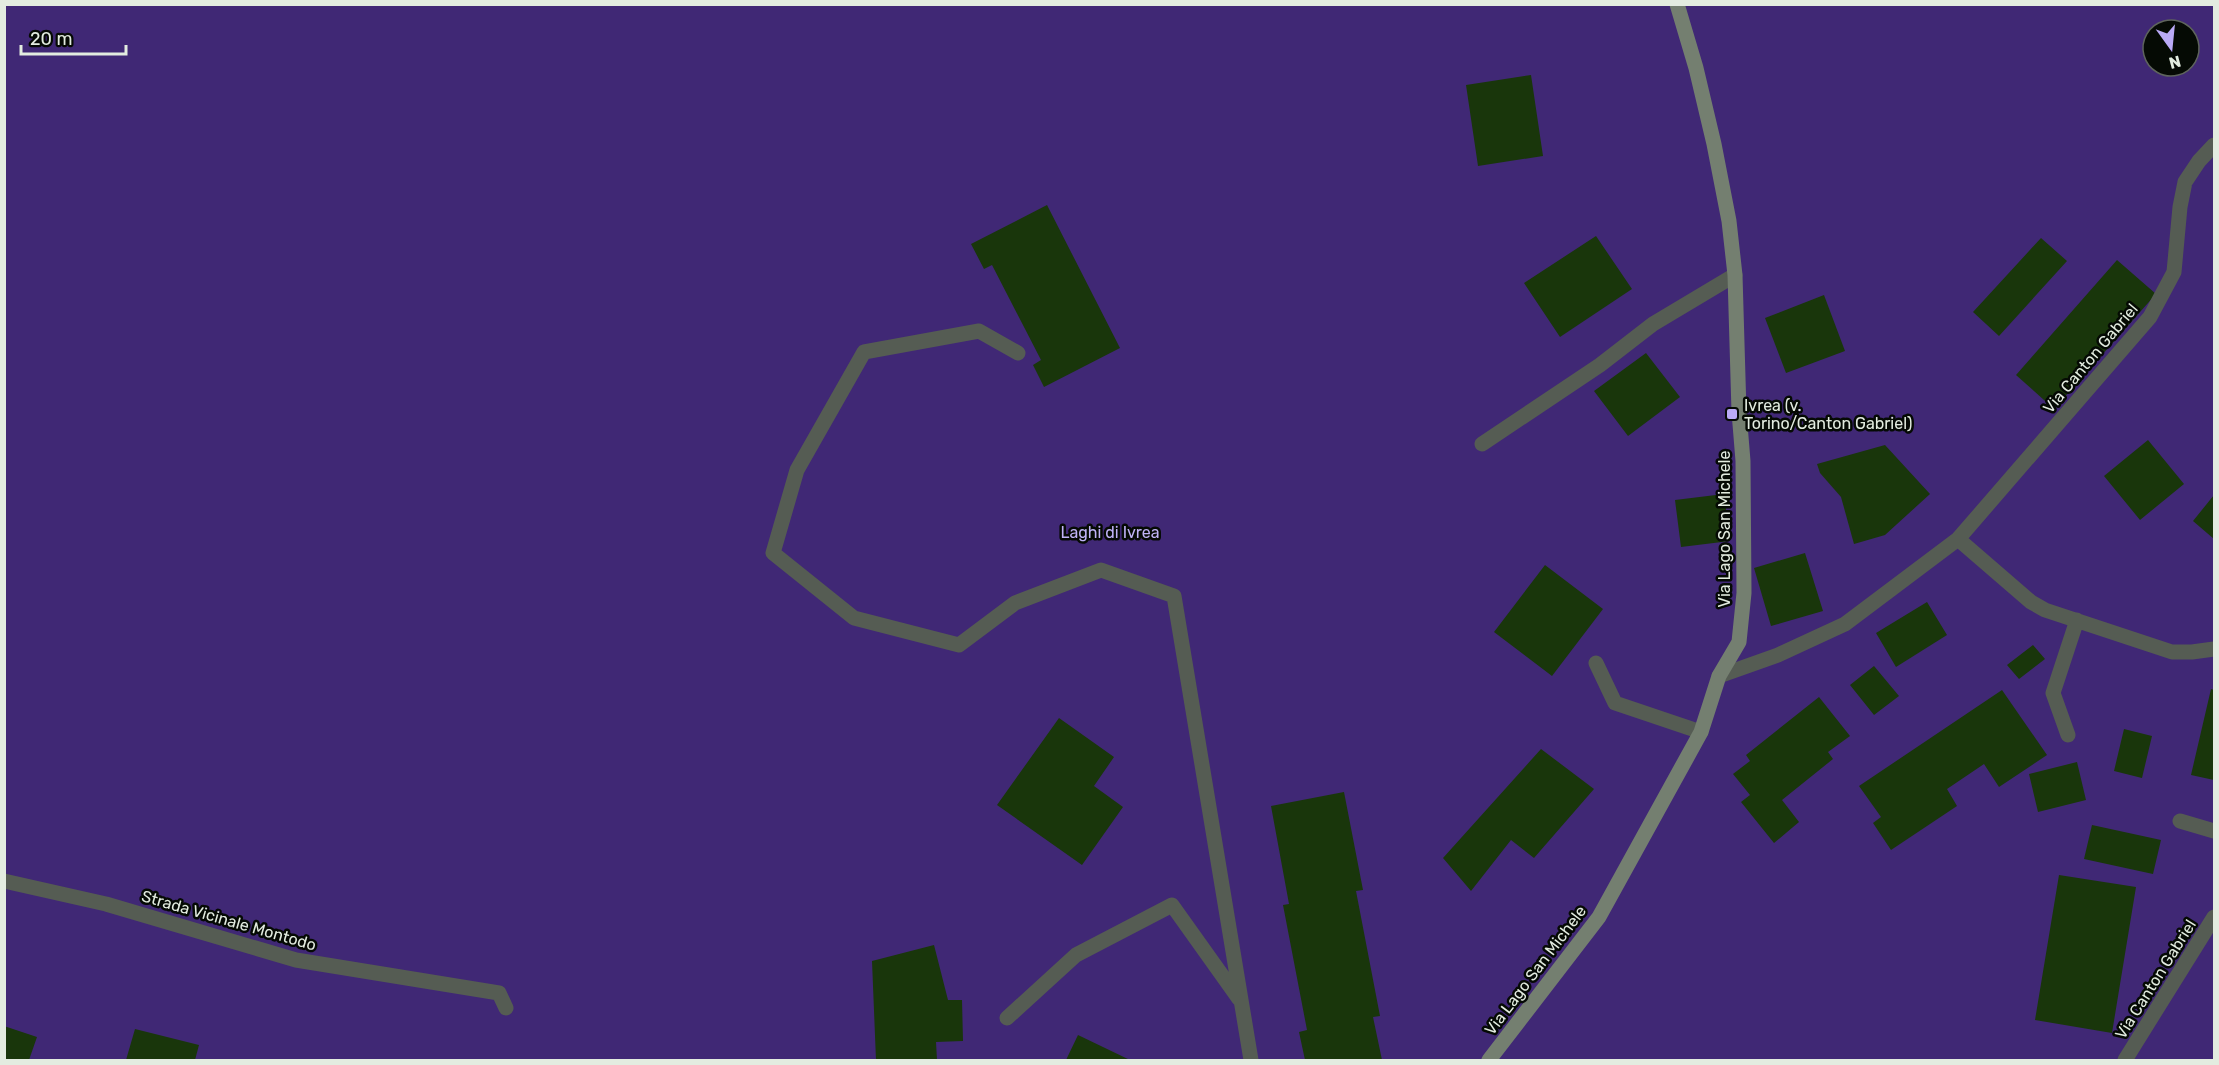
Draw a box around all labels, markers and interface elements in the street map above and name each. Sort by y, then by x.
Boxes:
scale bar [21,18,126,56]
north arrow [2141,18,2201,78]
text: 20 m [30,28,72,50]
text: N [2167,51,2183,73]
street label: Via Canton Gabriel [2039,300,2142,417]
place label: Ivrea (v. Torino/Canton Gabriel) [1744,396,1912,433]
marker: Ivrea (v. Torino/Canton Gabriel) [1725,407,1739,421]
street label: Via Lago San Michele [1715,451,1734,607]
park label: Laghi di Ivrea [1060,523,1160,542]
street label: Strada Vicinale Montodo [139,886,318,955]
street label: Via Lago San Michele [1481,902,1590,1039]
street label: Via Canton Gabriel [2111,916,2200,1042]

